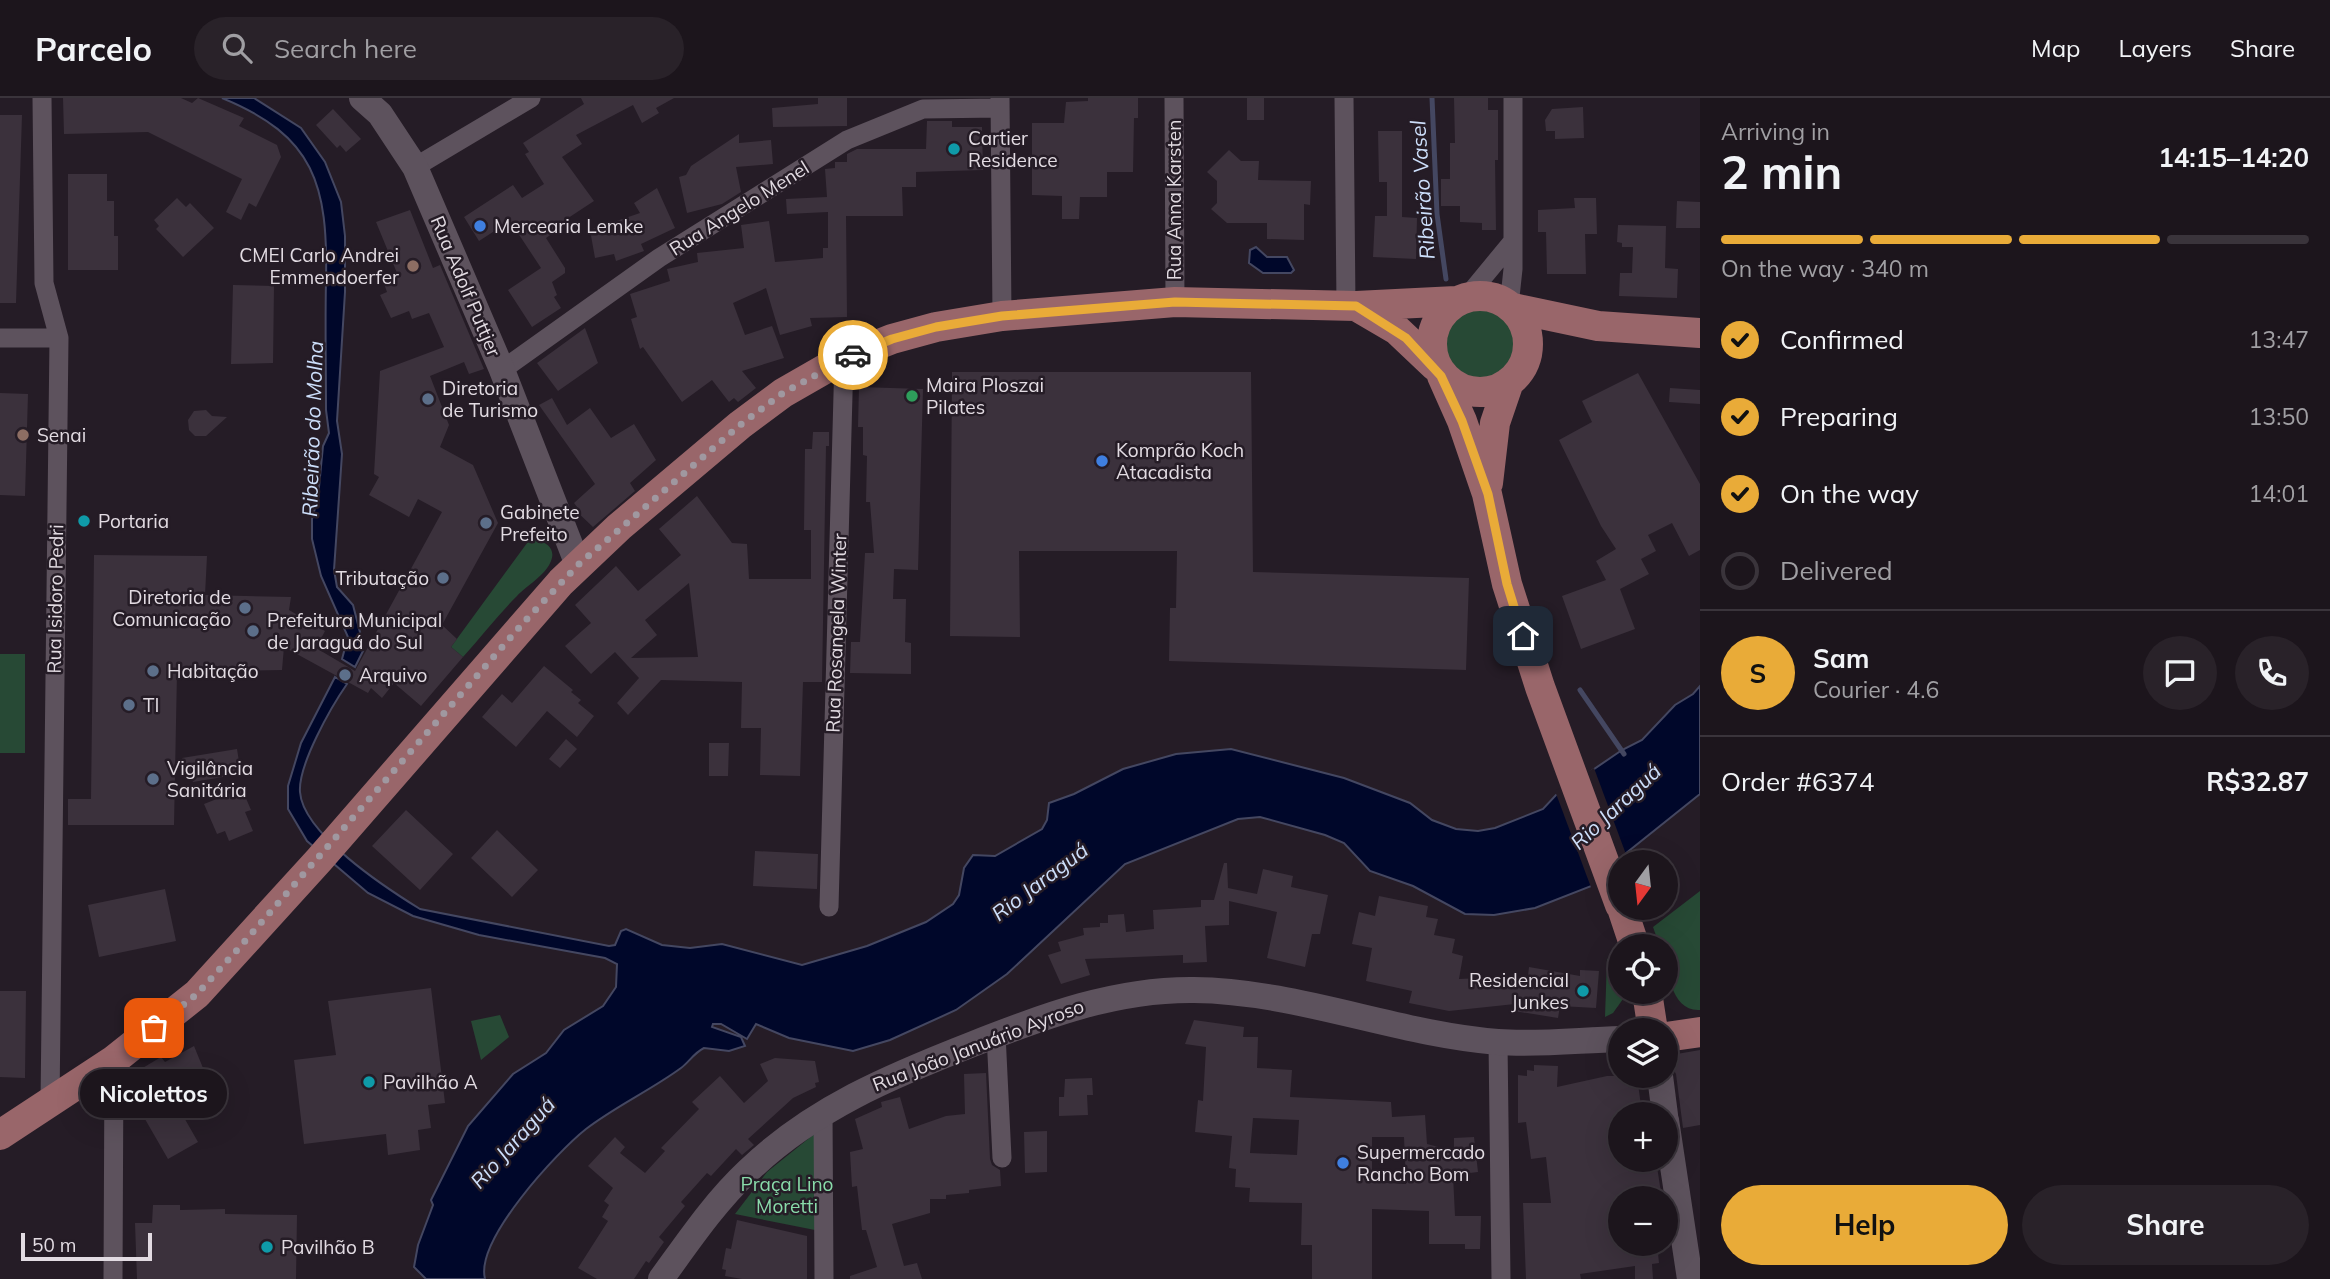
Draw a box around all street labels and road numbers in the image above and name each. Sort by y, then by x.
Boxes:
street label: Rua Anna Karsten [1162,120,1186,280]
street label: Rua Angelo Menel [665,155,813,261]
street label: Rua Adolf Puttjer [426,212,506,360]
street label: Rua Isidoro Pedri [42,524,68,674]
street label: Rua Rosangela Winter [821,533,851,733]
street label: Rua João Januário Ayroso [869,994,1087,1096]

